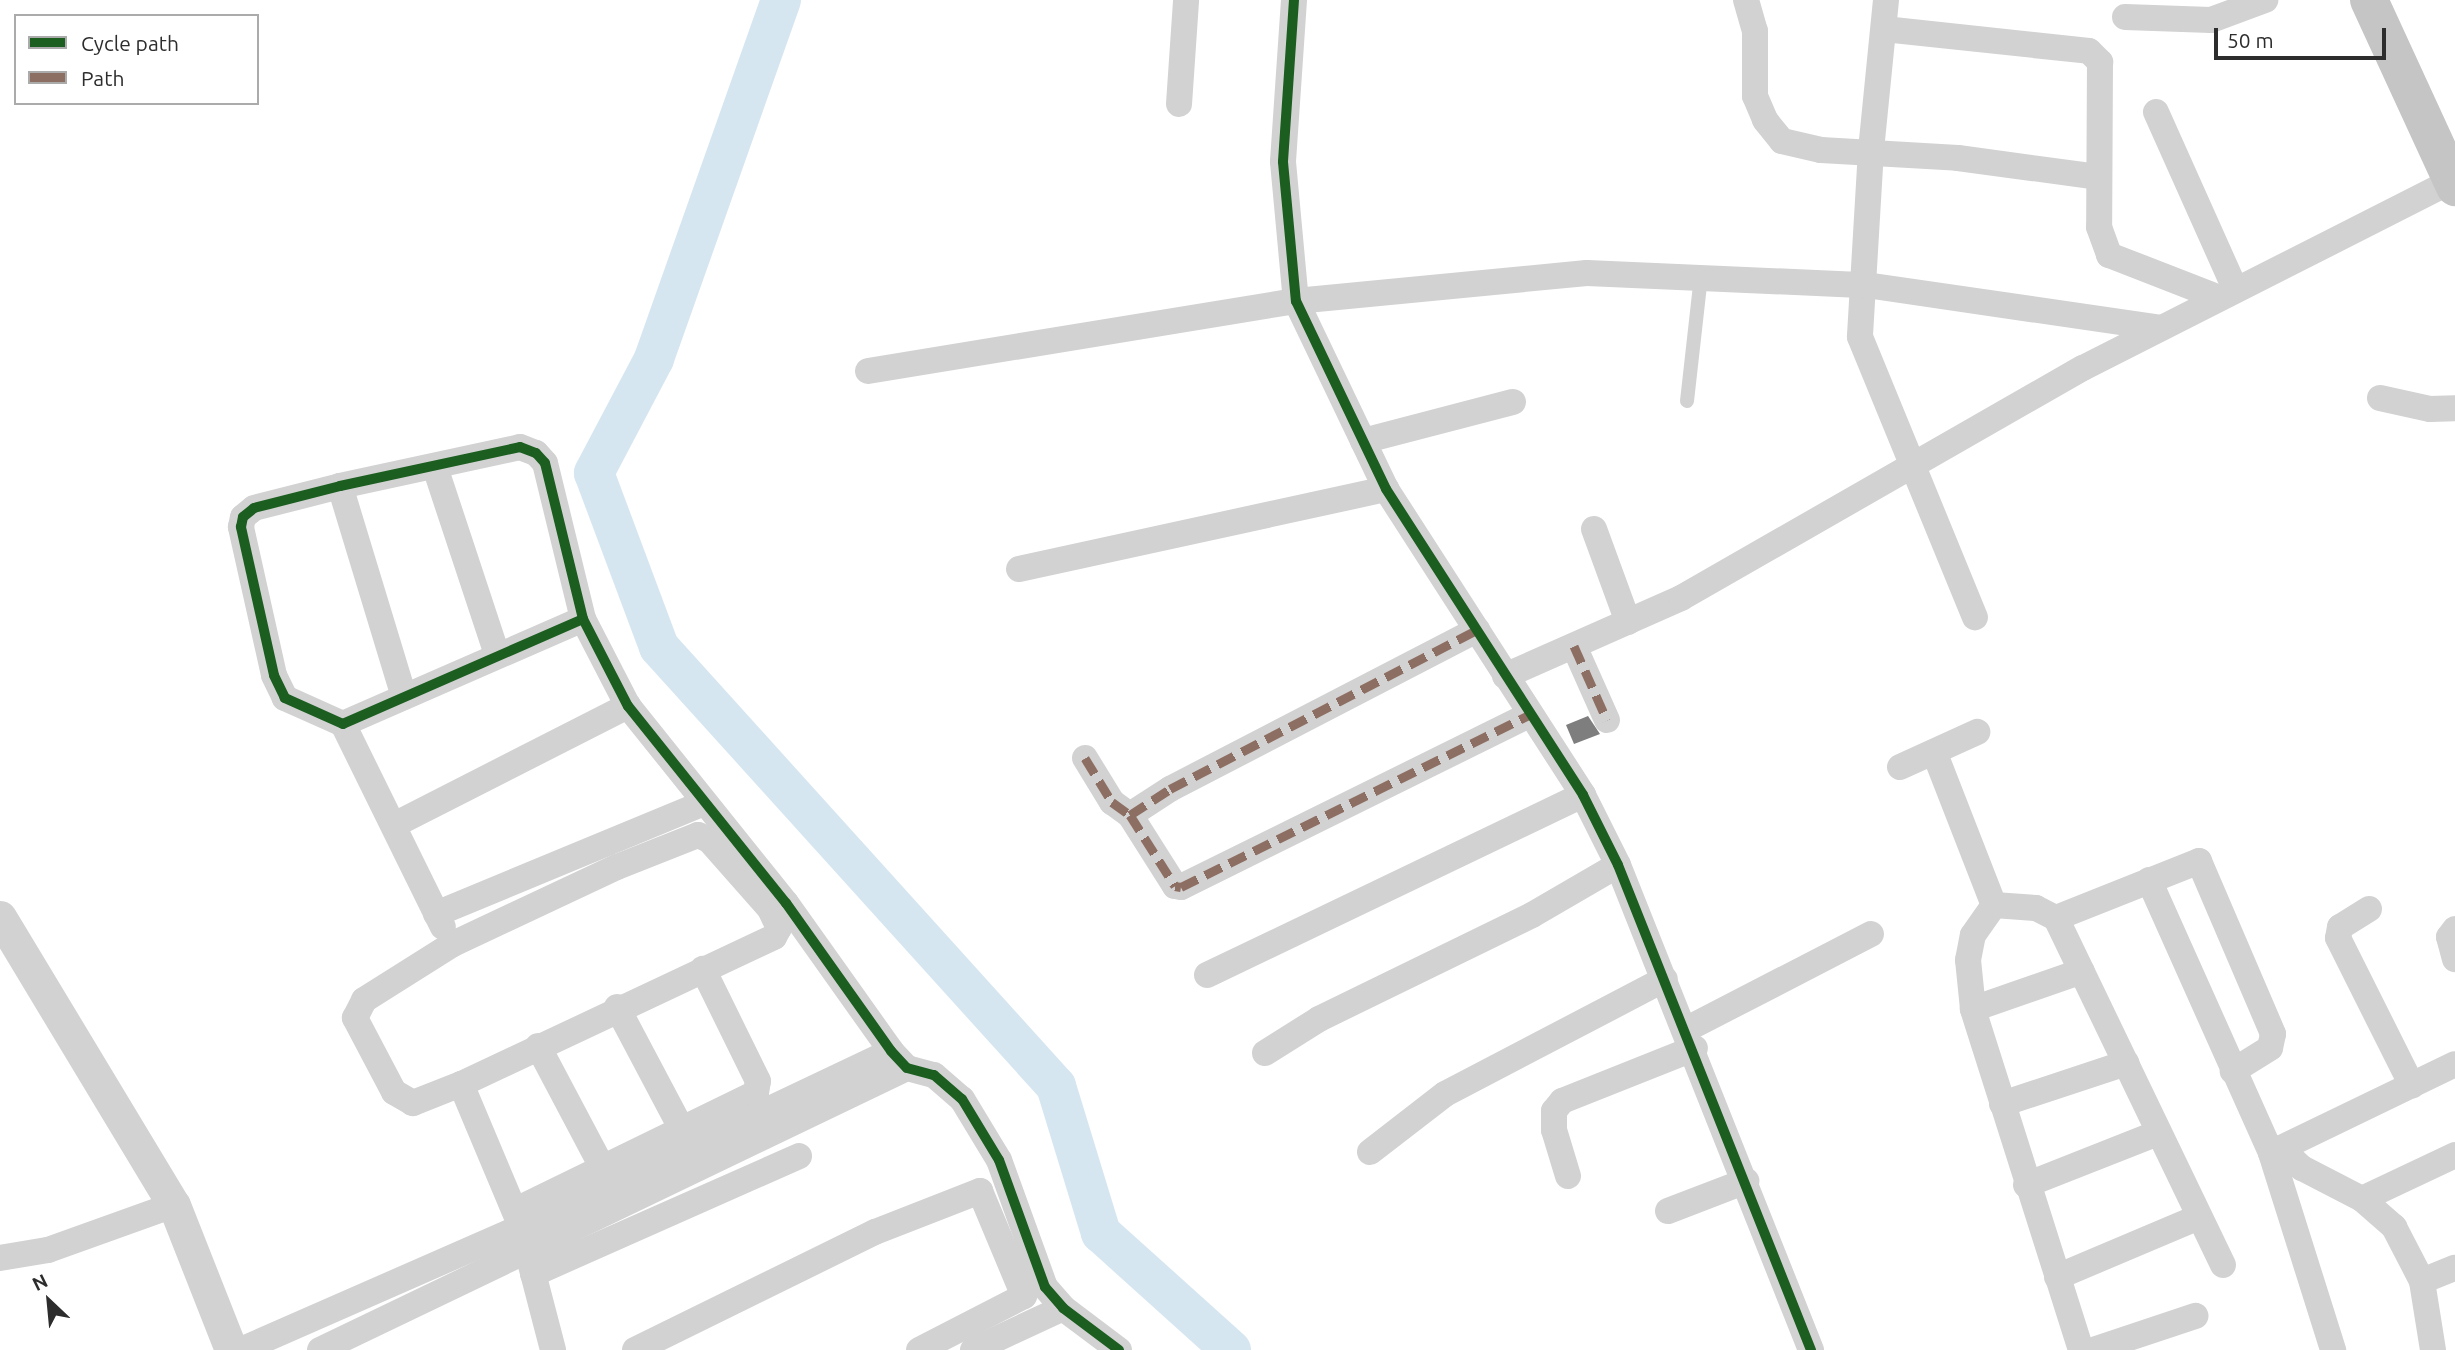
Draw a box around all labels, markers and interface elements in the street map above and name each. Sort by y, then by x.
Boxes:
legend [14,14,259,105]
scale bar [2217,14,2388,58]
text: 50 m [2227,28,2274,52]
text: Cycle path [81,31,179,55]
text: Path [81,66,124,90]
north arrow [14,1266,84,1336]
text: N [29,1269,51,1295]

